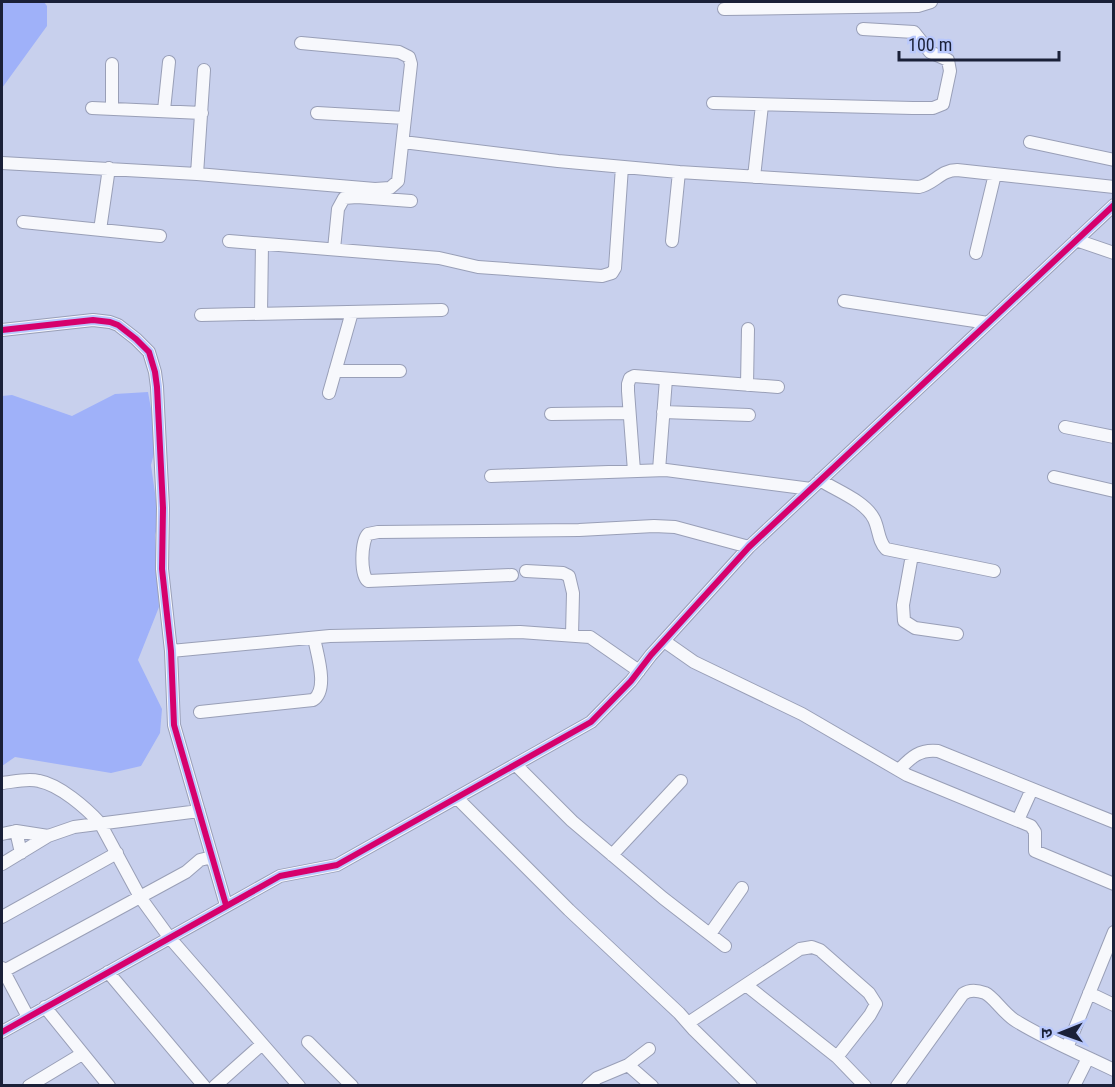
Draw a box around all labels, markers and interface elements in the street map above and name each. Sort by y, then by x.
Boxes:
scale bar [899,24,1060,62]
text: 100 m [908,34,952,55]
north arrow [1031,1003,1091,1063]
text: उ [1037,1028,1056,1038]

